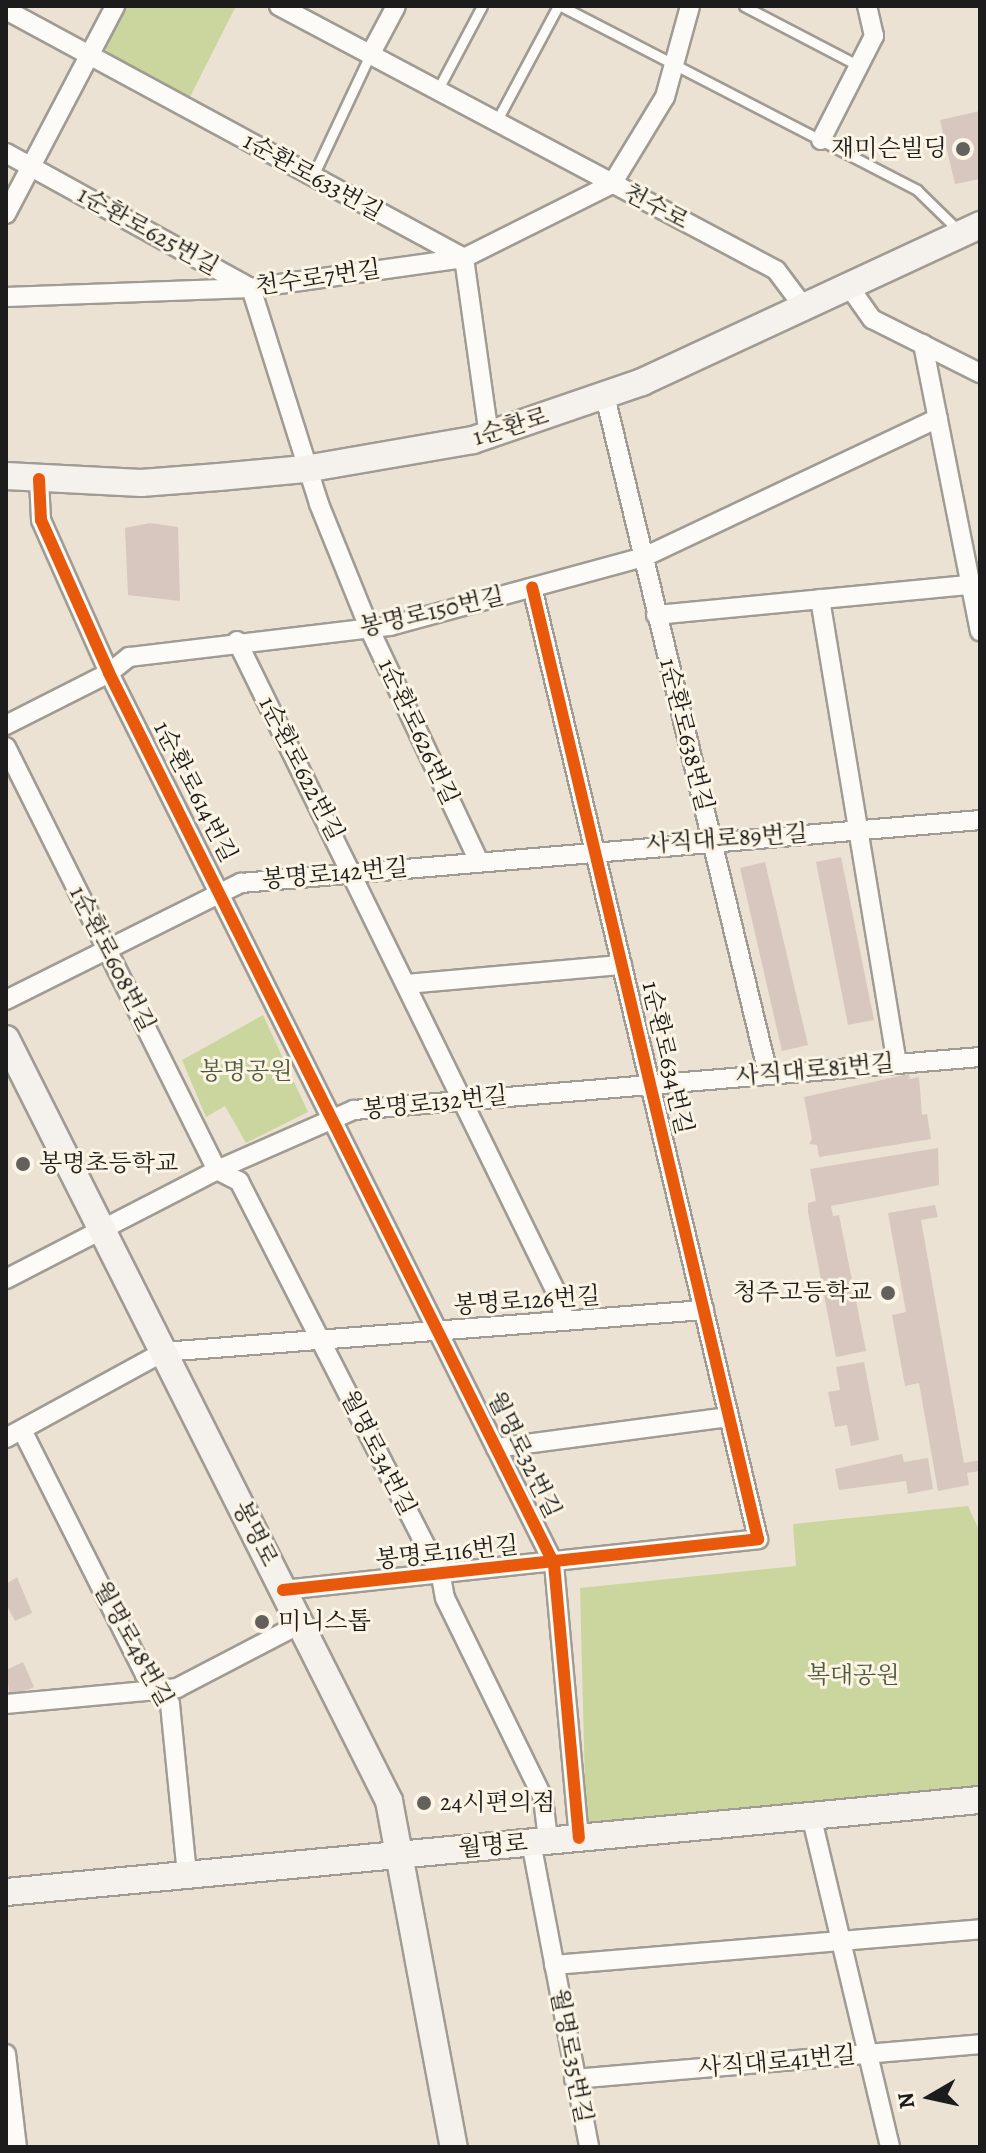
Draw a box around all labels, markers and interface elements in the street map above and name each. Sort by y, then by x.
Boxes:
street label: 1순환로633번길 [238,127,388,227]
place label: 재미슨빌딩 [831,135,947,163]
marker: 재미슨빌딩 [954,140,972,158]
street label: 천수로 [619,178,693,236]
street label: 1순환로625번길 [72,180,224,282]
street label: 천수로7번길 [254,255,382,301]
street label: 1순환로 [470,402,552,452]
street label: 봉명로150번길 [357,581,507,643]
street label: 1순환로626번길 [372,654,464,810]
street label: 1순환로638번길 [653,655,719,815]
street label: 1순환로622번길 [252,692,350,846]
street label: 1순환로614번길 [147,717,243,867]
street label: 사직대로89번길 [645,819,809,859]
street label: 봉명로142번길 [261,853,409,895]
street label: 1순환로608번길 [63,881,161,1037]
street label: 1순환로634번길 [635,979,699,1137]
street label: 사직대로81번길 [735,1049,895,1091]
park label: 봉명공원 [200,1058,292,1086]
street label: 봉명로132번길 [361,1081,509,1125]
place label: 봉명초등학교 [39,1150,178,1178]
marker: 봉명초등학교 [14,1155,32,1173]
place label: 청주고등학교 [733,1279,872,1307]
street label: 봉명로126번길 [453,1282,601,1320]
marker: 청주고등학교 [879,1284,897,1302]
street label: 월명로34번길 [334,1386,422,1520]
street label: 월명로32번길 [481,1387,567,1523]
street label: 봉명로 [226,1496,284,1572]
street label: 봉명로116번길 [374,1531,520,1575]
street label: 월명로48번길 [87,1576,179,1712]
place label: 미니스톱 [278,1608,371,1636]
marker: 미니스톱 [253,1613,271,1631]
park label: 복대공원 [807,1662,899,1690]
place label: 24시편의점 [440,1789,555,1817]
marker: 24시편의점 [415,1794,433,1812]
street label: 월명로 [457,1829,529,1863]
street label: 월명로35번길 [544,1986,598,2126]
street label: 사직대로41번길 [697,2041,857,2083]
north arrow [890,2057,970,2137]
text: N [890,2090,922,2111]

